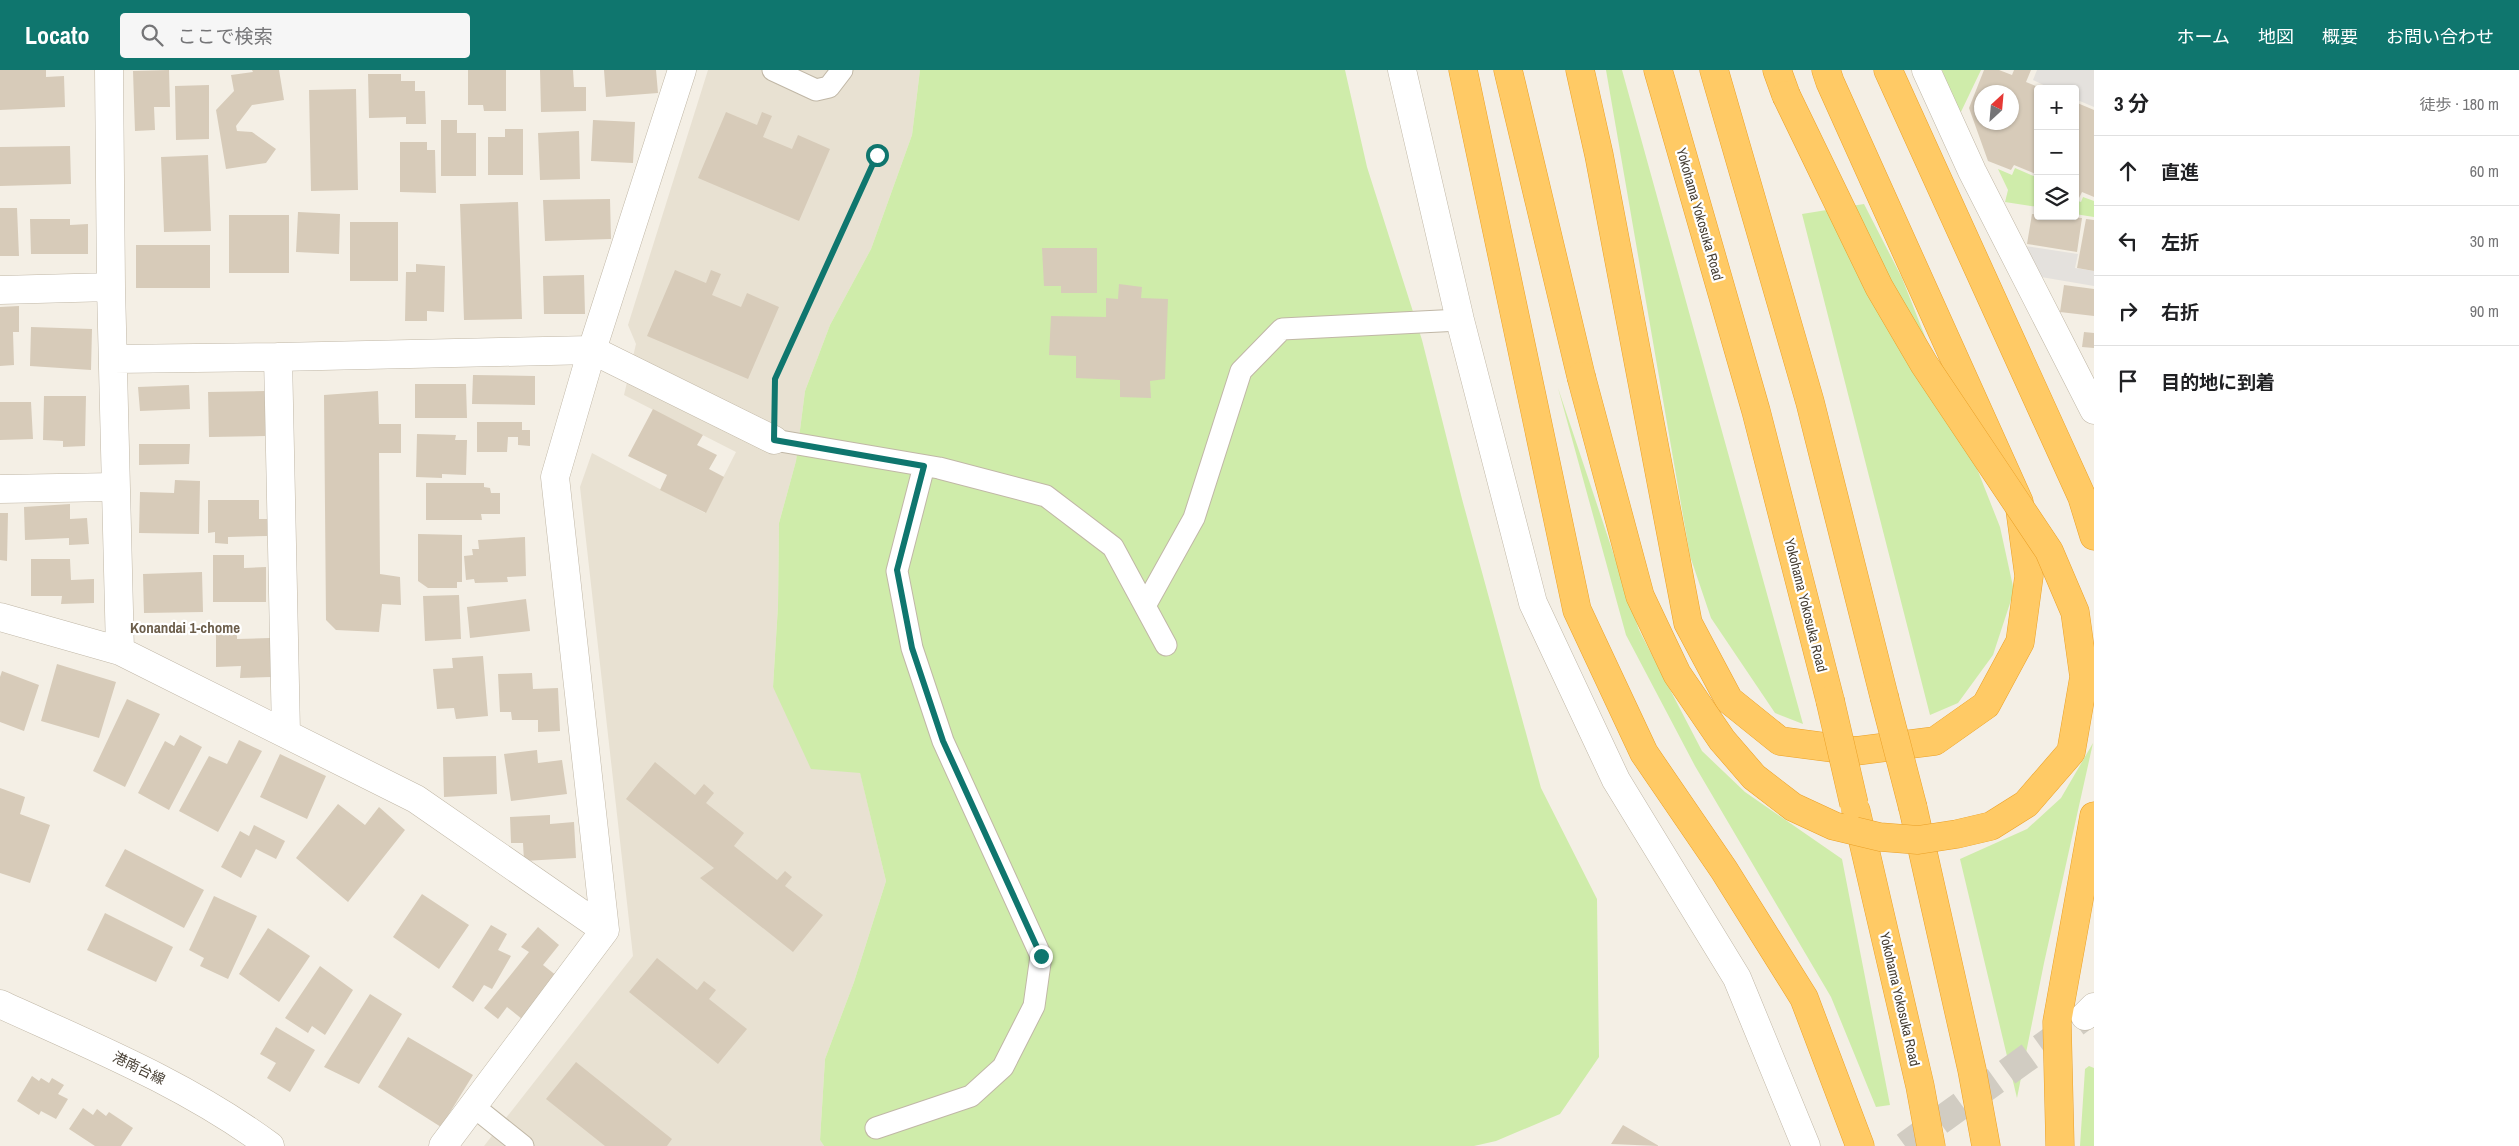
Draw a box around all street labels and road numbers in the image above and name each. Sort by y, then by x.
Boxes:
street label: Yokohama Yokosuka Road [1672,146,1728,282]
street label: Yokohama Yokosuka Road [1781,536,1831,674]
street label: Yokohama Yokosuka Road [1876,930,1924,1068]
street label: 港南台線 [110,1048,168,1088]

